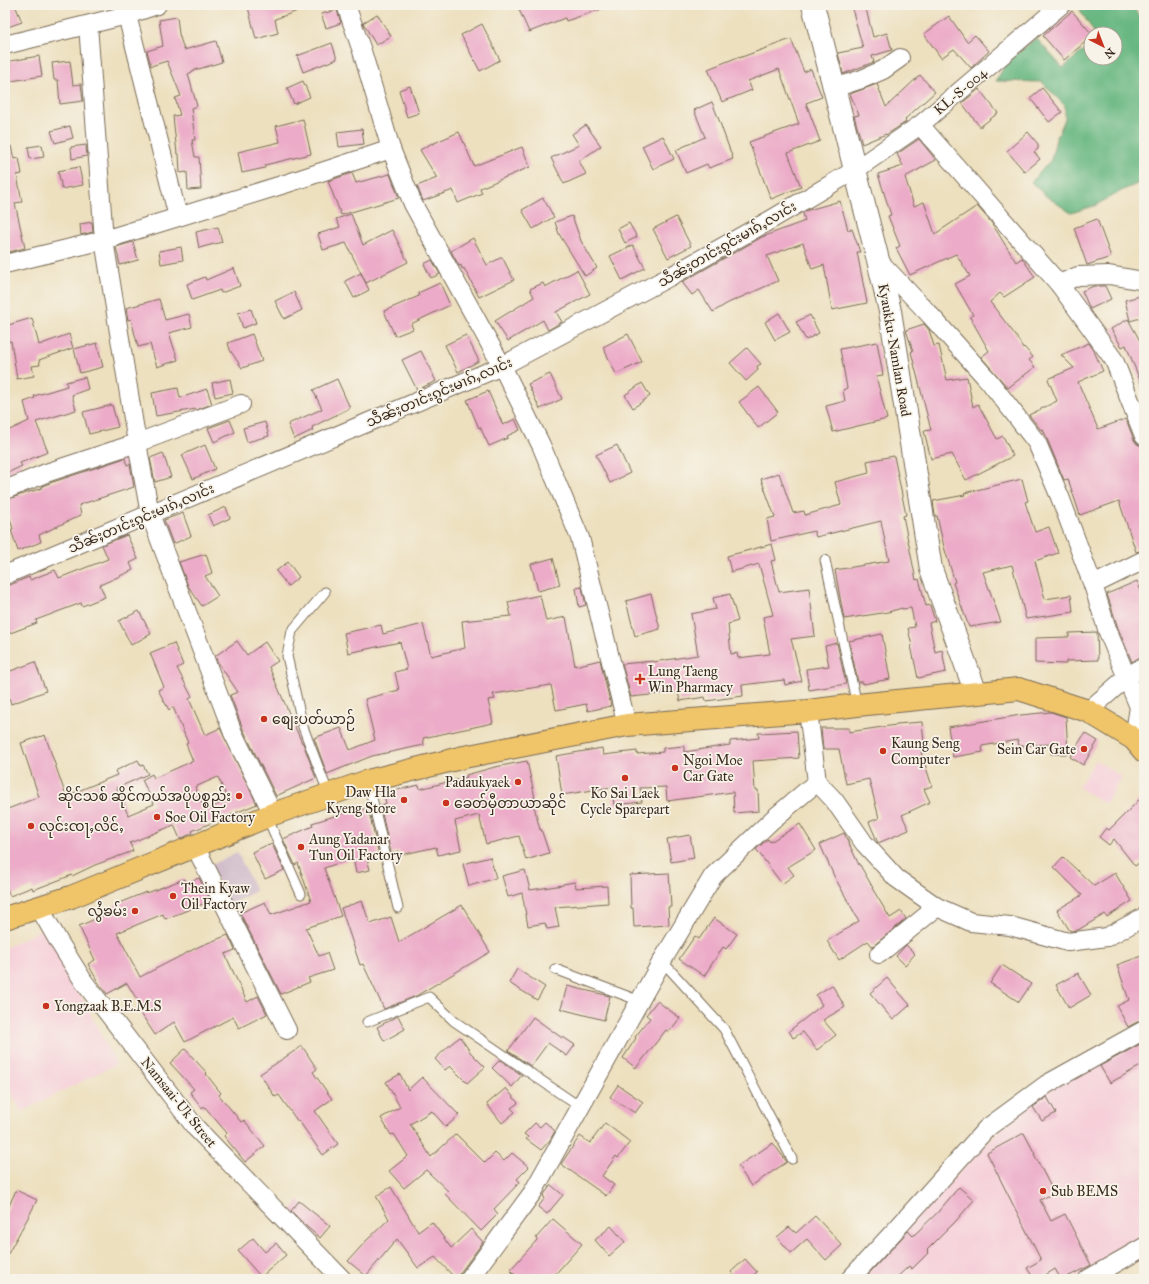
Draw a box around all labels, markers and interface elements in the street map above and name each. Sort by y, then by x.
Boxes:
north arrow [1083,26,1123,66]
text: N [1101,45,1117,61]
street label: KL-S-004 [930,64,991,118]
street label: သဵၼ်ႈတၢင်းၵွင်းမၢၵ်ႇလၢင်း [654,196,800,293]
street label: Kyaukku-Namlan Road [874,282,915,418]
street label: သဵၼ်ႈတၢင်းၵွင်းမၢၵ်ႇလၢင်း [363,352,516,433]
street label: သဵၼ်ႈတၢင်းၵွင်းမၢၵ်ႇလၢင်း [65,478,218,559]
place label: Lung Taeng Win Pharmacy [648,663,733,696]
marker: Lung Taeng Win Pharmacy [635,674,645,684]
place label: စျေးပတ်ယာဉ် [272,709,355,731]
marker: စျေးပတ်ယာဉ် [259,714,269,724]
place label: Kaung Seng Computer [891,735,960,768]
place label: Sein Car Gate [997,741,1076,758]
marker: Sein Car Gate [1079,744,1089,754]
marker: Kaung Seng Computer [878,746,888,756]
place label: Ngoi Moe Car Gate [683,752,743,785]
marker: Ngoi Moe Car Gate [670,763,680,773]
marker: Ko Sai Laek Cycle Sparepart [620,773,630,783]
place label: Padaukyaek [445,774,510,791]
marker: Padaukyaek [513,777,523,787]
place label: Daw Hla Kyeng Store [326,784,396,817]
place label: Ko Sai Laek Cycle Sparepart [580,785,670,818]
place label: ဆိုင်သစ် ဆိုင်ကယ်အပိုပစ္စည်း [58,786,231,808]
marker: ဆိုင်သစ် ဆိုင်ကယ်အပိုပစ္စည်း [234,791,244,801]
place label: ခေတ်မှီတာယာဆိုင် [454,793,566,815]
marker: Daw Hla Kyeng Store [399,795,409,805]
marker: ခေတ်မှီတာယာဆိုင် [441,798,451,808]
place label: Soe Oil Factory [165,809,255,826]
marker: Soe Oil Factory [152,812,162,822]
place label: လုင်းၸႃႇလိင်ႇ [39,816,124,838]
marker: လုင်းၸႃႇလိင်ႇ [26,821,36,831]
place label: Aung Yadanar Tun Oil Factory [308,831,403,864]
marker: Aung Yadanar Tun Oil Factory [296,842,306,852]
place label: Thein Kyaw Oil Factory [181,880,250,913]
marker: Thein Kyaw Oil Factory [168,891,178,901]
place label: လွႆၶမ်း [88,901,127,922]
marker: လွႆၶမ်း [130,906,140,916]
place label: Yongzaak B.E.M.S [54,998,161,1015]
marker: Yongzaak B.E.M.S [41,1001,51,1011]
street label: Namsaai-Uk Street [137,1054,220,1151]
place label: Sub BEMS [1051,1183,1118,1200]
marker: Sub BEMS [1038,1186,1048,1196]

